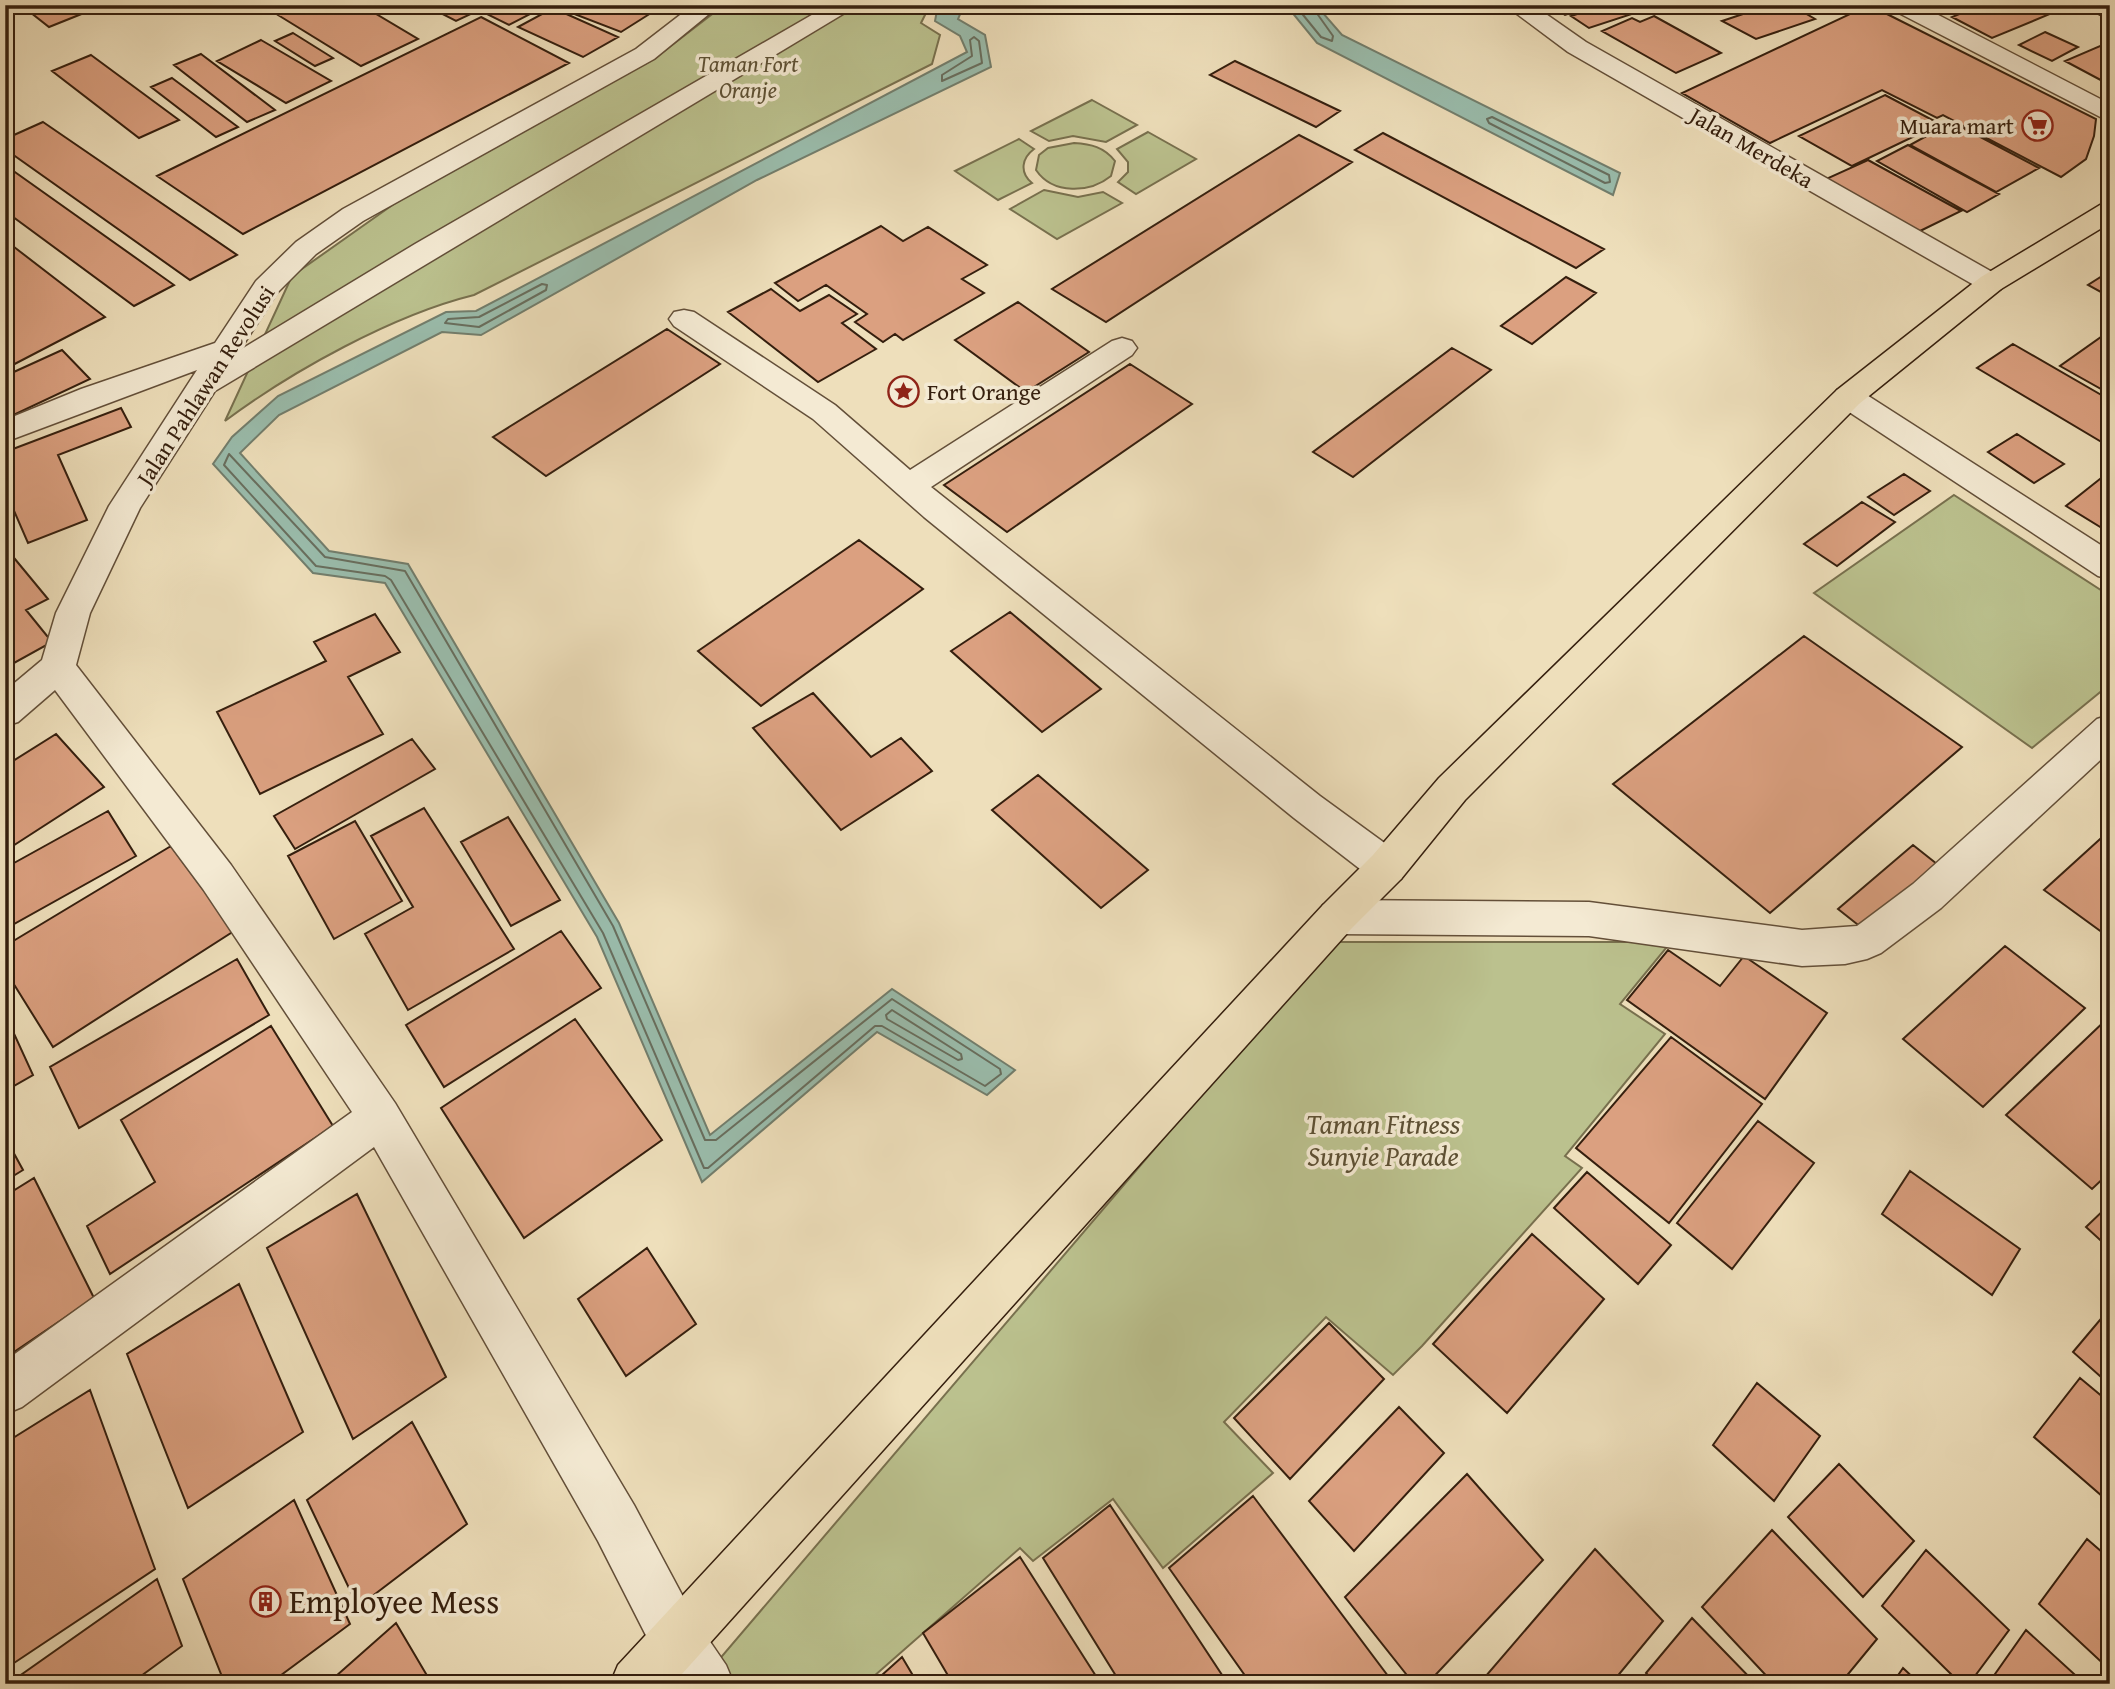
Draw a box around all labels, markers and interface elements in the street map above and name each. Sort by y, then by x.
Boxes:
park label: Taman Fort Oranje [698,47,799,106]
street label: Jalan Merdeka [1681,97,1820,196]
supermarket icon: Muara mart [2020,108,2054,142]
place label: Muara mart [1899,109,2014,142]
street label: Jalan Pahlawan Revolusi [126,278,282,494]
place icon: Fort Orange [887,374,921,408]
place label: Fort Orange [927,375,1041,408]
park label: Taman Fitness Sunyie Parade [1306,1103,1460,1176]
place label: Employee Mess [289,1577,499,1625]
building icon: Employee Mess [249,1584,283,1618]

